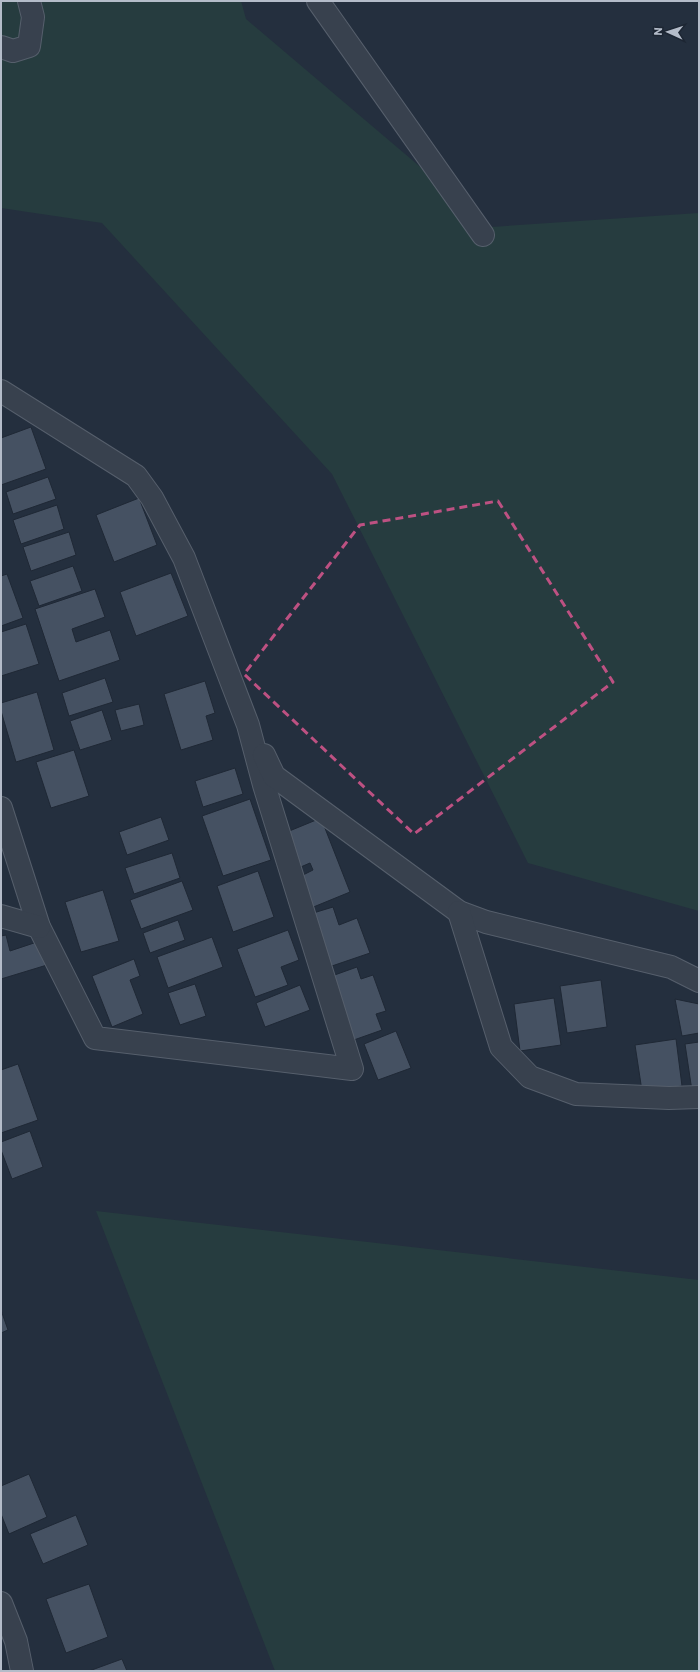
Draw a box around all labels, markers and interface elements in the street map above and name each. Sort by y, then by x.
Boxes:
north arrow [648,12,688,52]
text: N [651,27,664,36]

